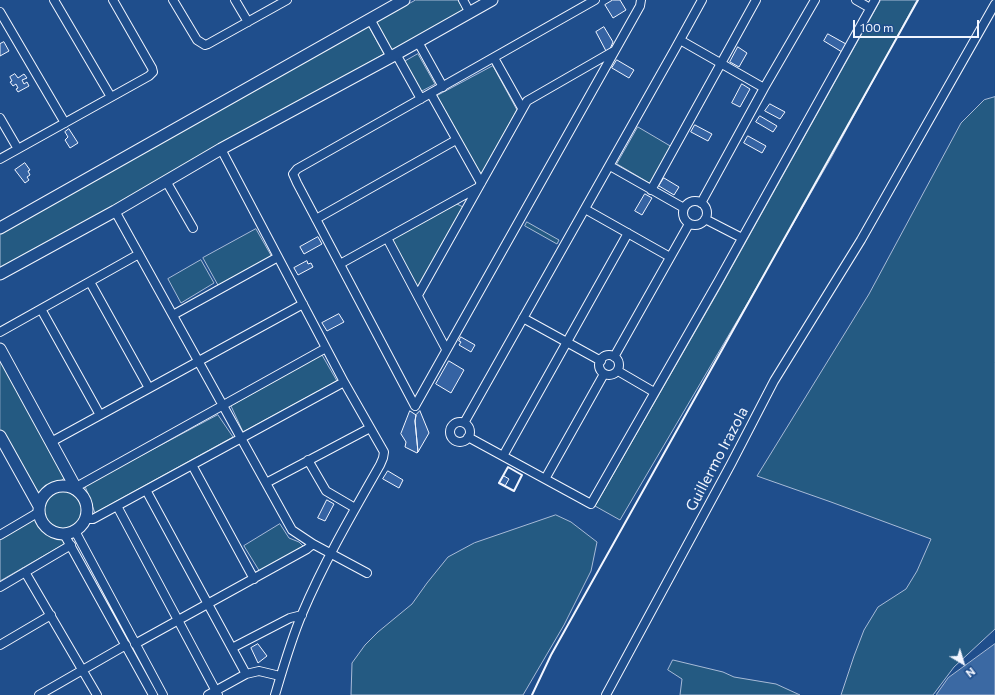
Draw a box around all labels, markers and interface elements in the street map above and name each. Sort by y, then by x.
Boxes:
scale bar [855,12,981,38]
text: 100 m [860,20,894,34]
street label: Guillermo Irazola [682,404,752,514]
north arrow [943,643,983,683]
text: N [963,665,978,681]

